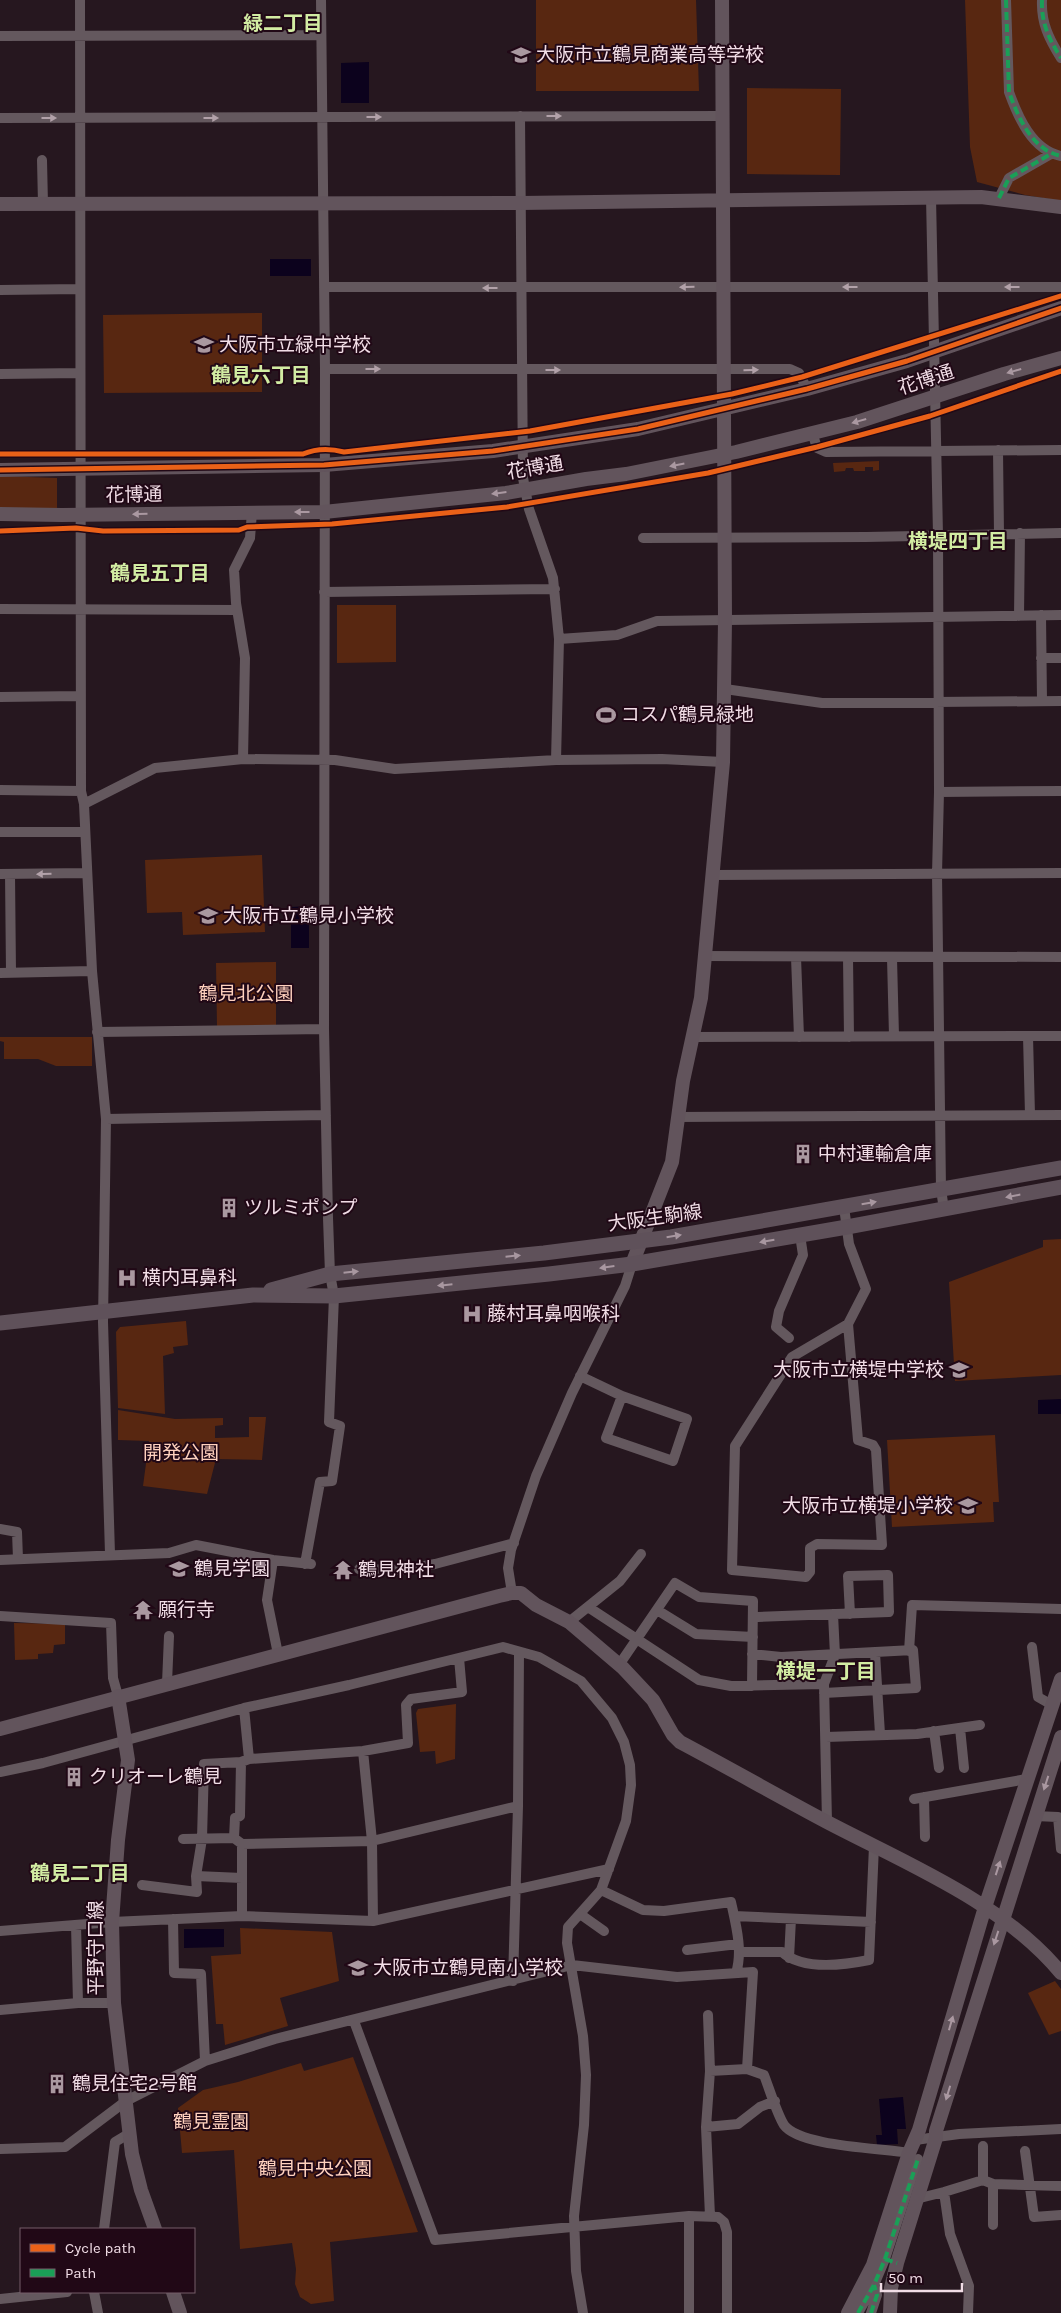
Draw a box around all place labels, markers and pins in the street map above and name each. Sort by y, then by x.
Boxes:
school or university icon: 大阪市立鶴見商業高等学校 [510,44,532,66]
place label: 大阪市立鶴見商業高等学校 [536,44,764,66]
school or university icon: 大阪市立緑中学校 [193,334,215,356]
place label: 大阪市立緑中学校 [219,334,371,356]
sports icon: コスパ鶴見緑地 [595,704,617,726]
place label: コスパ鶴見緑地 [621,704,754,726]
school or university icon: 大阪市立鶴見小学校 [197,905,219,927]
place label: 大阪市立鶴見小学校 [223,905,394,927]
building icon: 中村運輸倉庫 [792,1143,814,1165]
place label: 中村運輸倉庫 [818,1143,932,1165]
building icon: ツルミポンプ [218,1197,240,1219]
place label: ツルミポンプ [244,1197,357,1219]
hospital icon: 横内耳鼻科 [116,1267,138,1289]
place label: 横内耳鼻科 [142,1267,237,1289]
hospital icon: 藤村耳鼻咽喉科 [461,1303,483,1325]
place label: 藤村耳鼻咽喉科 [487,1303,620,1325]
place label: 大阪市立横堤中学校 [773,1359,944,1381]
school or university icon: 大阪市立横堤中学校 [948,1359,970,1381]
place label: 大阪市立横堤小学校 [782,1495,953,1517]
school or university icon: 大阪市立横堤小学校 [957,1495,979,1517]
school or university icon: 鶴見学園 [168,1558,190,1580]
place label: 鶴見学園 [194,1558,270,1580]
temple icon: 鶴見神社 [332,1559,354,1581]
place label: 鶴見神社 [358,1559,434,1581]
temple icon: 願行寺 [132,1599,154,1621]
place label: 願行寺 [158,1599,215,1621]
building icon: クリオーレ鶴見 [63,1766,85,1788]
place label: クリオーレ鶴見 [89,1766,222,1788]
school or university icon: 大阪市立鶴見南小学校 [347,1957,369,1979]
place label: 大阪市立鶴見南小学校 [373,1957,563,1979]
building icon: 鶴見住宅2号館 [46,2073,68,2095]
place label: 鶴見住宅2号館 [72,2073,197,2095]

